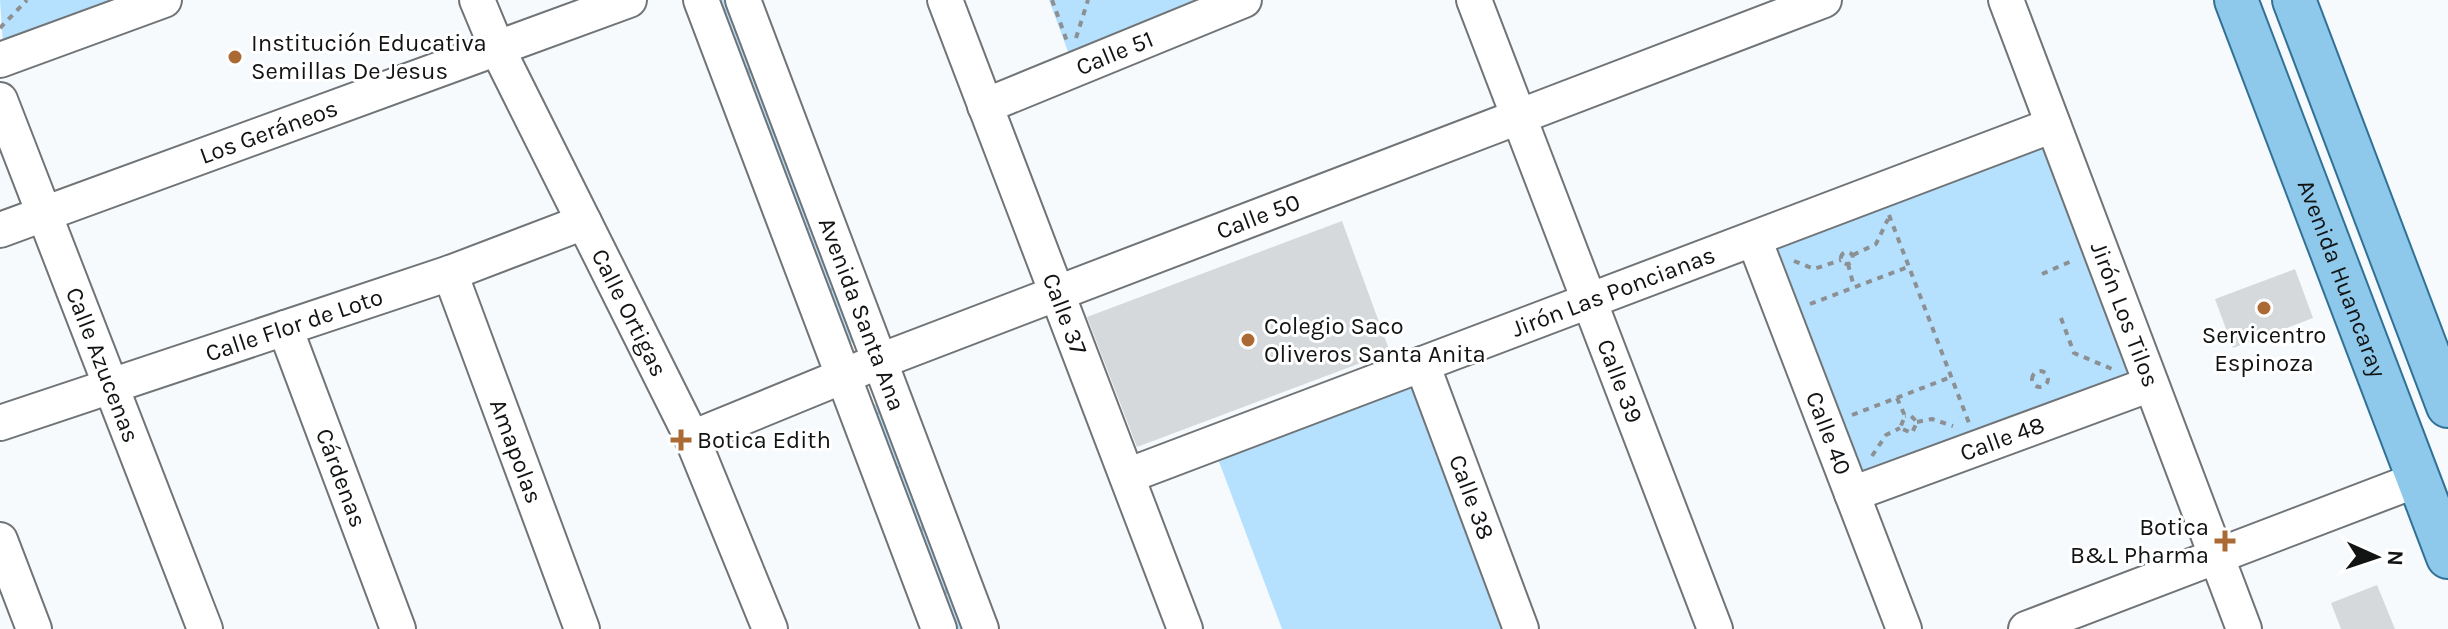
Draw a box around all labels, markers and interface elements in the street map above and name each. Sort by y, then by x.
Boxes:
street label: Calle 51 [1072,25,1157,81]
place label: Institución Educativa Semillas De Jesus [251,29,487,85]
marker: Institución Educativa Semillas De Jesus [226,48,244,66]
street label: Los Geráneos [196,94,341,170]
street label: Avenida Huancaray [2292,176,2392,381]
street label: Calle 50 [1212,188,1304,245]
street label: Avenida Santa Ana [813,214,911,415]
street label: Jirón Los Tilos [2085,238,2165,391]
street label: Jirón Las Poncianas [1507,240,1719,343]
street label: Calle Ortigas [586,244,673,381]
street label: Calle 37 [1037,269,1093,359]
street label: Calle Flor de Loto [202,282,386,368]
street label: Calle Azucenas [60,283,145,446]
marker: Servicentro Espinoza [2255,299,2273,317]
place label: Colegio Saco Oliveros Santa Anita [1264,312,1486,368]
place label: Servicentro Espinoza [2202,321,2326,377]
marker: Colegio Saco Oliveros Santa Anita [1239,331,1257,349]
street label: Calle 39 [1591,335,1649,427]
street label: Calle 40 [1800,387,1857,479]
street label: Amapolas [484,395,548,507]
street label: Calle 48 [1956,410,2048,467]
street label: Cárdenas [310,424,373,531]
place label: Botica Edith [697,426,831,454]
marker: Botica Edith [672,431,690,449]
street label: Calle 38 [1443,451,1500,543]
place label: Botica B&L Pharma [2070,513,2209,569]
north arrow [2336,517,2416,597]
marker: Botica B&L Pharma [2216,532,2234,550]
text: N [2382,549,2408,567]

